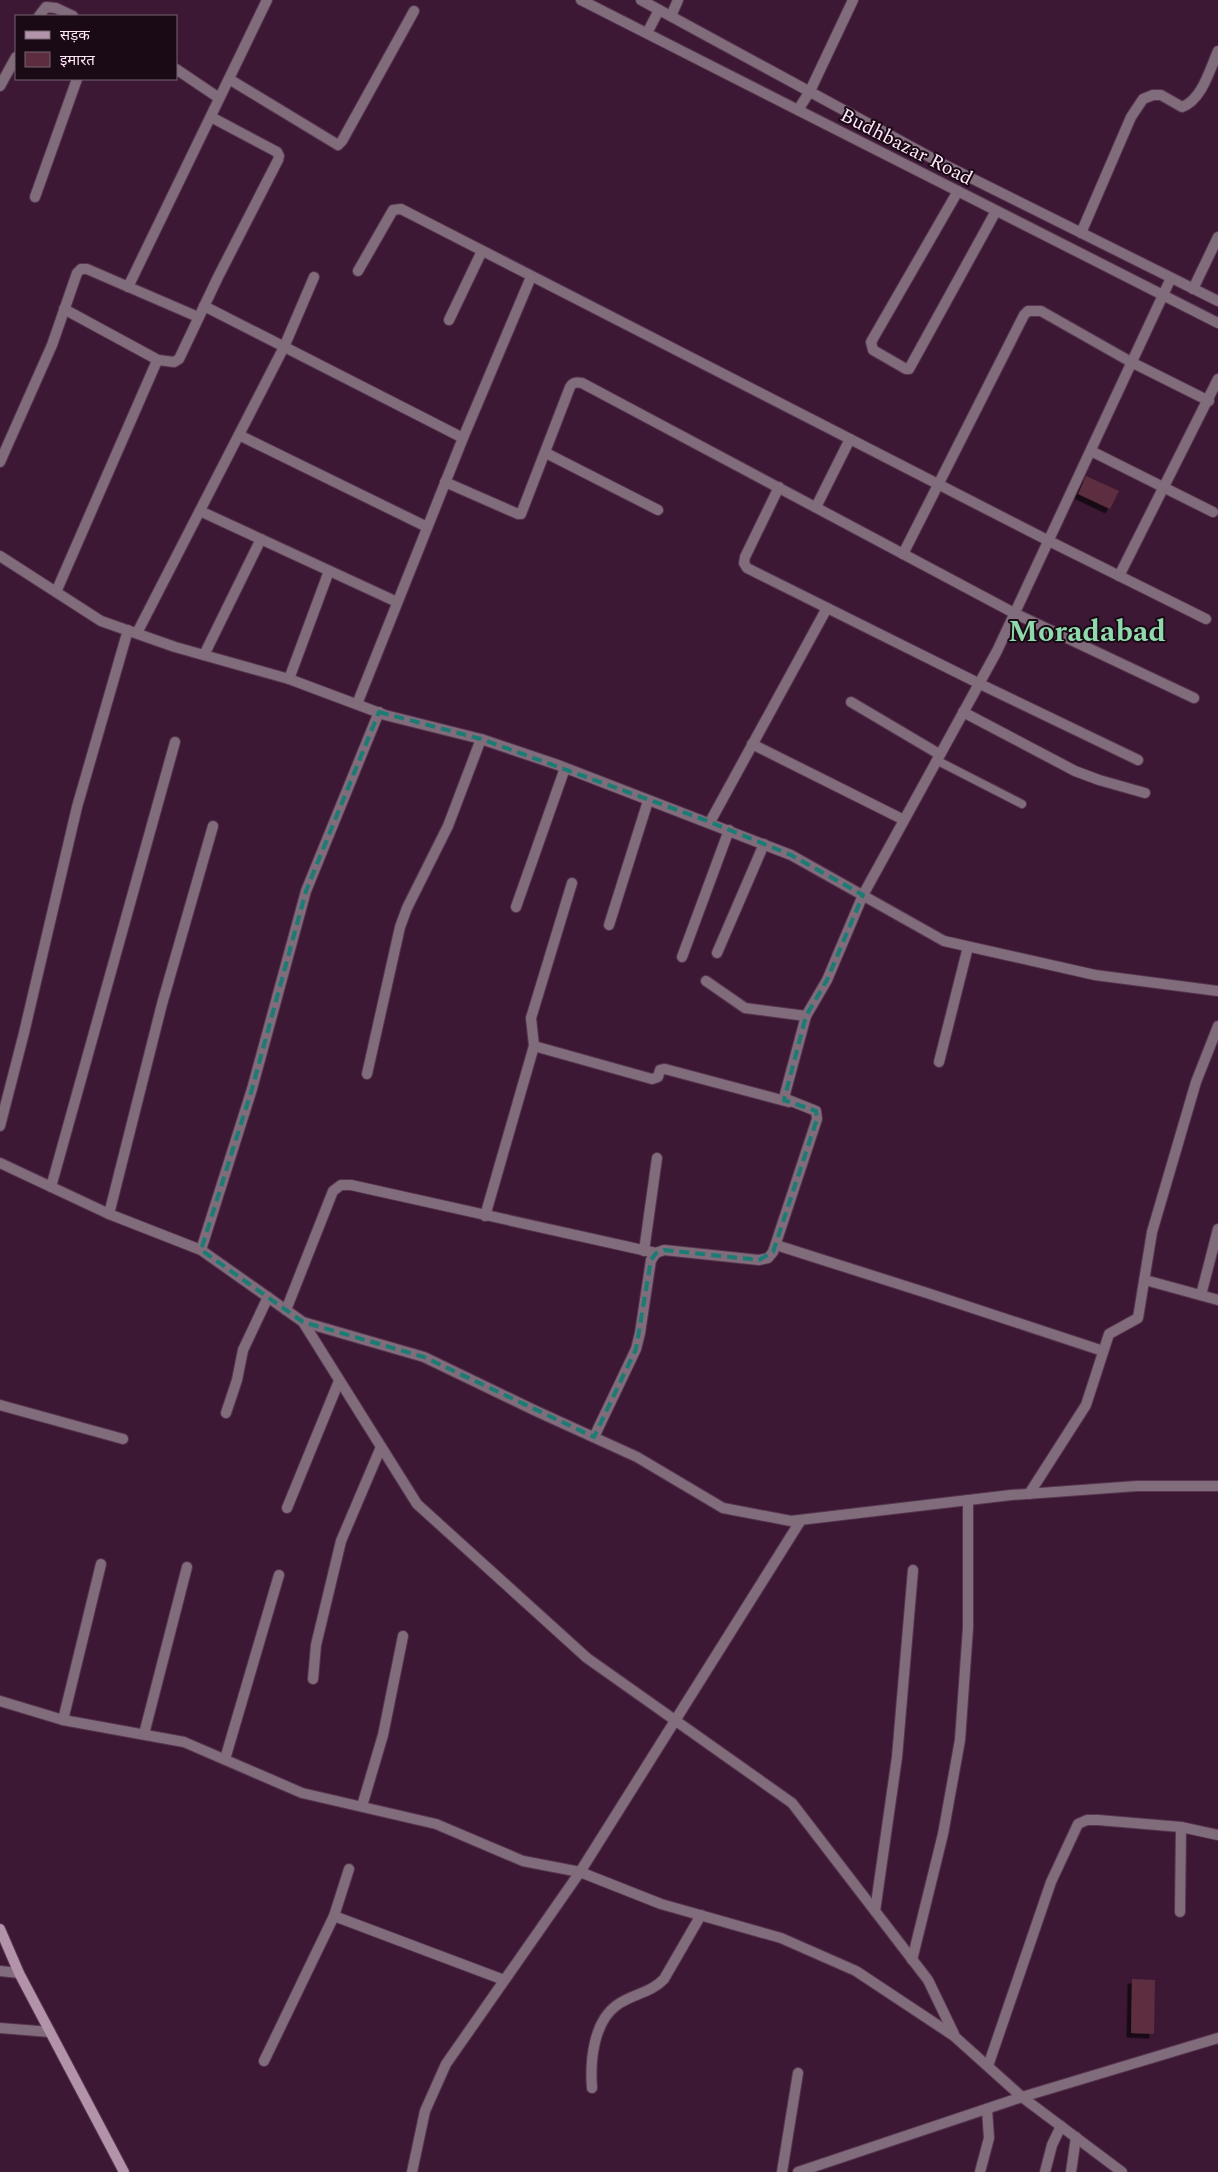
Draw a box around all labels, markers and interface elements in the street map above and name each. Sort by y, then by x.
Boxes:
legend [15,15,178,80]
text: सड़क [60,24,90,47]
text: इमारत [60,49,95,72]
street label: Budhbazar Road [835,101,978,193]
district label: Moradabad [1008,609,1166,655]

